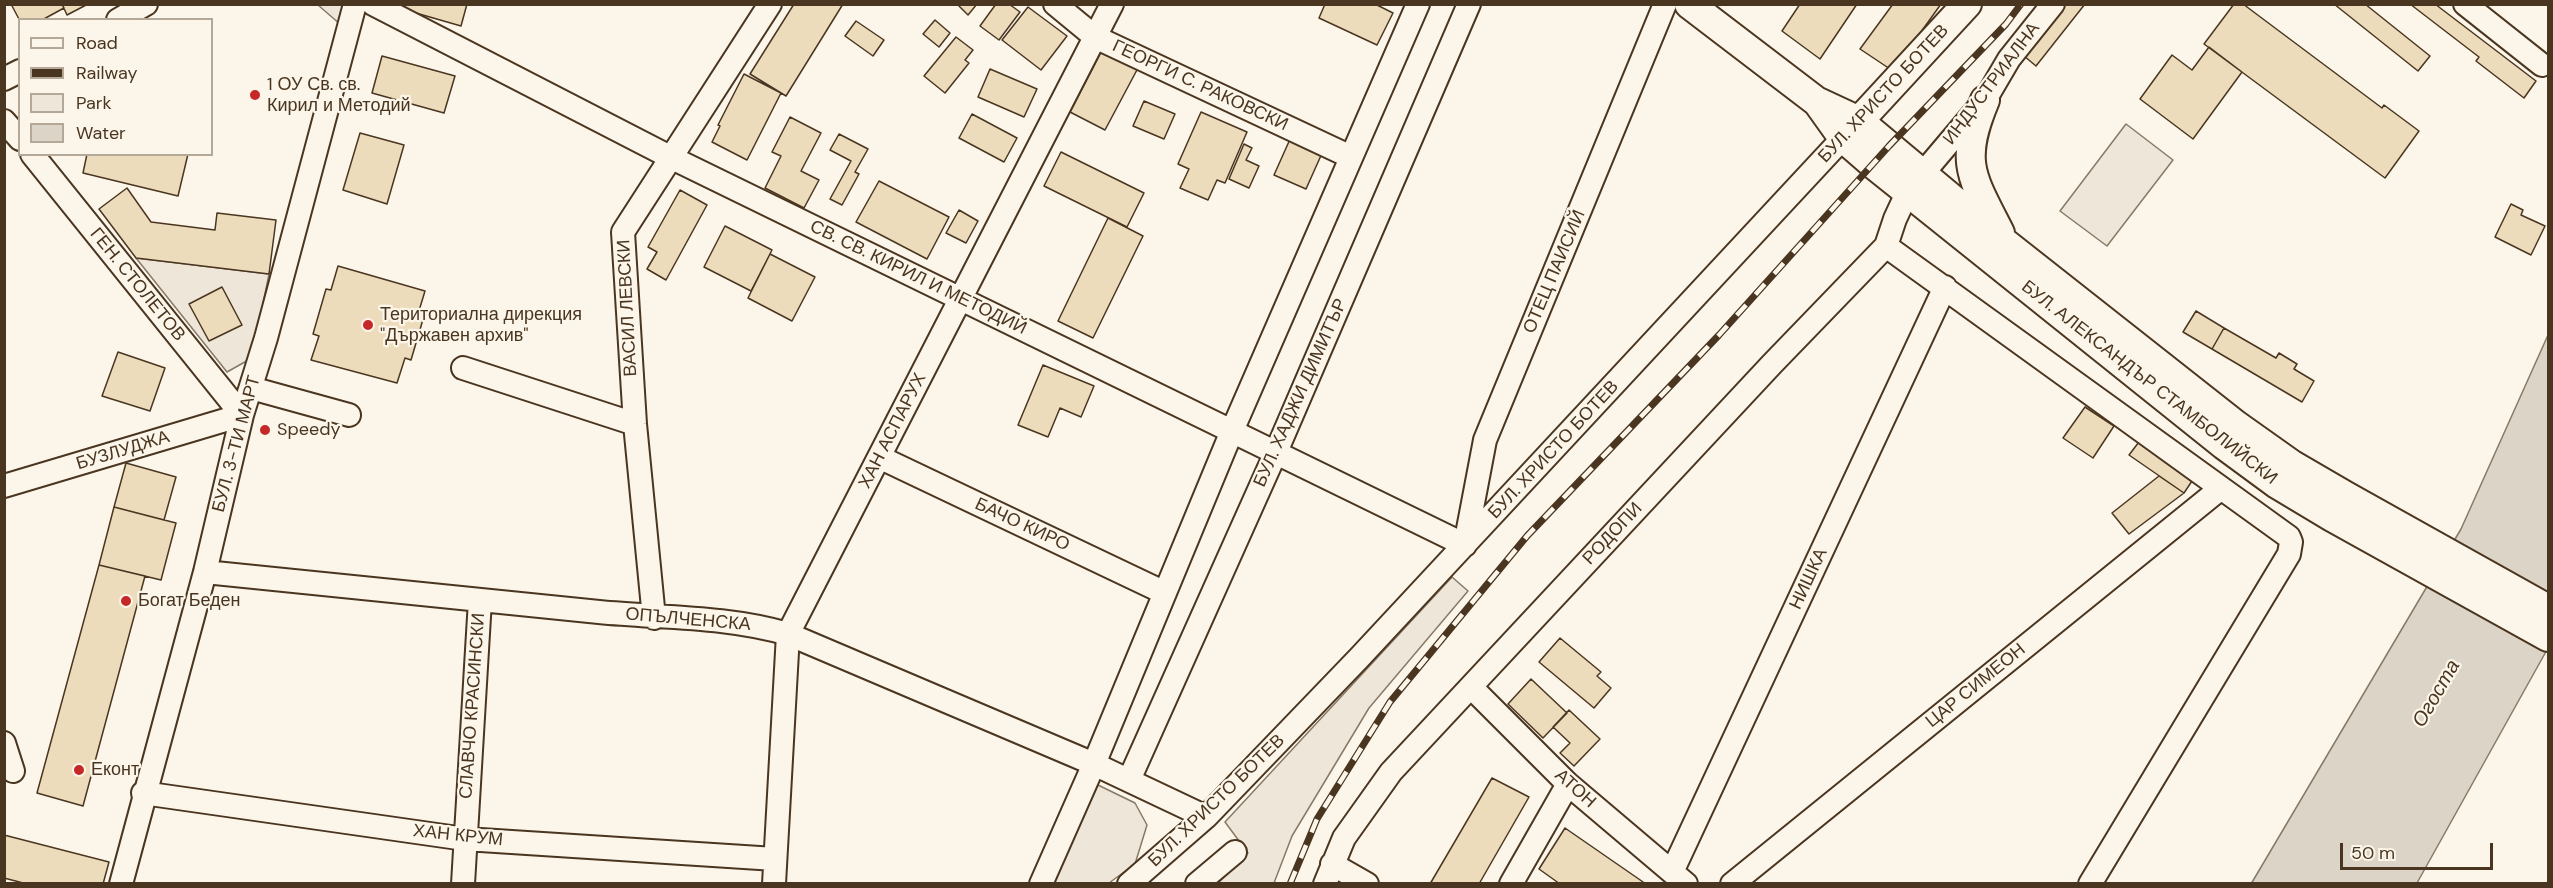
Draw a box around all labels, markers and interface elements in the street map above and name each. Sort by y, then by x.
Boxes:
legend [18,18,213,156]
street label: ИНДУСТРИАЛНА [1939,19,2045,149]
street label: БУЛ. ХРИСТО БОТЕВ [1814,20,1954,168]
text: Road [76,31,118,55]
street label: ГЕОРГИ С. РАКОВСКИ [1109,36,1291,136]
text: Railway [76,61,138,85]
place label: 1 ОУ Св. св. Кирил и Методий [267,74,411,116]
marker: 1 ОУ Св. св. Кирил и Методий [248,88,262,102]
text: Park [76,91,112,115]
text: Water [76,121,126,145]
street label: ОТЕЦ ПАИСИЙ [1519,207,1591,337]
street label: СВ. СВ. КИРИЛ И МЕТОДИЙ [806,216,1030,340]
street label: ГЕН. СТОЛЕТОВ [85,224,189,346]
street label: ВАСИЛ ЛЕВСКИ [614,239,642,377]
street label: БУЛ. АЛЕКСАНДЪР СТАМБОЛИЙСКИ [2017,276,2281,490]
street label: БУЛ. ХАДЖИ ДИМИТЪР [1250,295,1352,491]
place label: Териториална дирекция "Държавен архив" [380,304,582,346]
marker: Териториална дирекция "Държавен архив" [361,318,375,332]
street label: ХАН АСПАРУХ [855,370,931,492]
street label: БУЛ. 3-ТИ МАРТ [208,373,266,515]
street label: БУЛ. ХРИСТО БОТЕВ [1484,376,1624,524]
place label: Speedy [277,419,340,441]
marker: Speedy [258,423,272,437]
street label: БУЗЛУДЖА [74,427,172,475]
street label: БАЧО КИРО [971,494,1073,556]
street label: РОДОПИ [1579,498,1647,570]
street label: НИШКА [1785,545,1833,613]
place label: Богат Беден [138,590,241,612]
marker: Богат Беден [119,594,133,608]
street label: ОПЪЛЧЕНСКА [625,604,751,636]
street label: СЛАВЧО КРАСИНСКИ [456,612,490,800]
street label: ЦАР СИМЕОН [1922,639,2030,733]
water label: Огоста [2408,656,2466,732]
street label: БУЛ. ХРИСТО БОТЕВ [1144,730,1290,872]
place label: Еконт [91,759,139,781]
marker: Еконт [72,763,86,777]
street label: АТОН [1550,765,1600,813]
street label: ХАН КРУМ [412,821,504,851]
scale bar [2343,831,2496,869]
text: 50 m [2351,841,2395,865]

